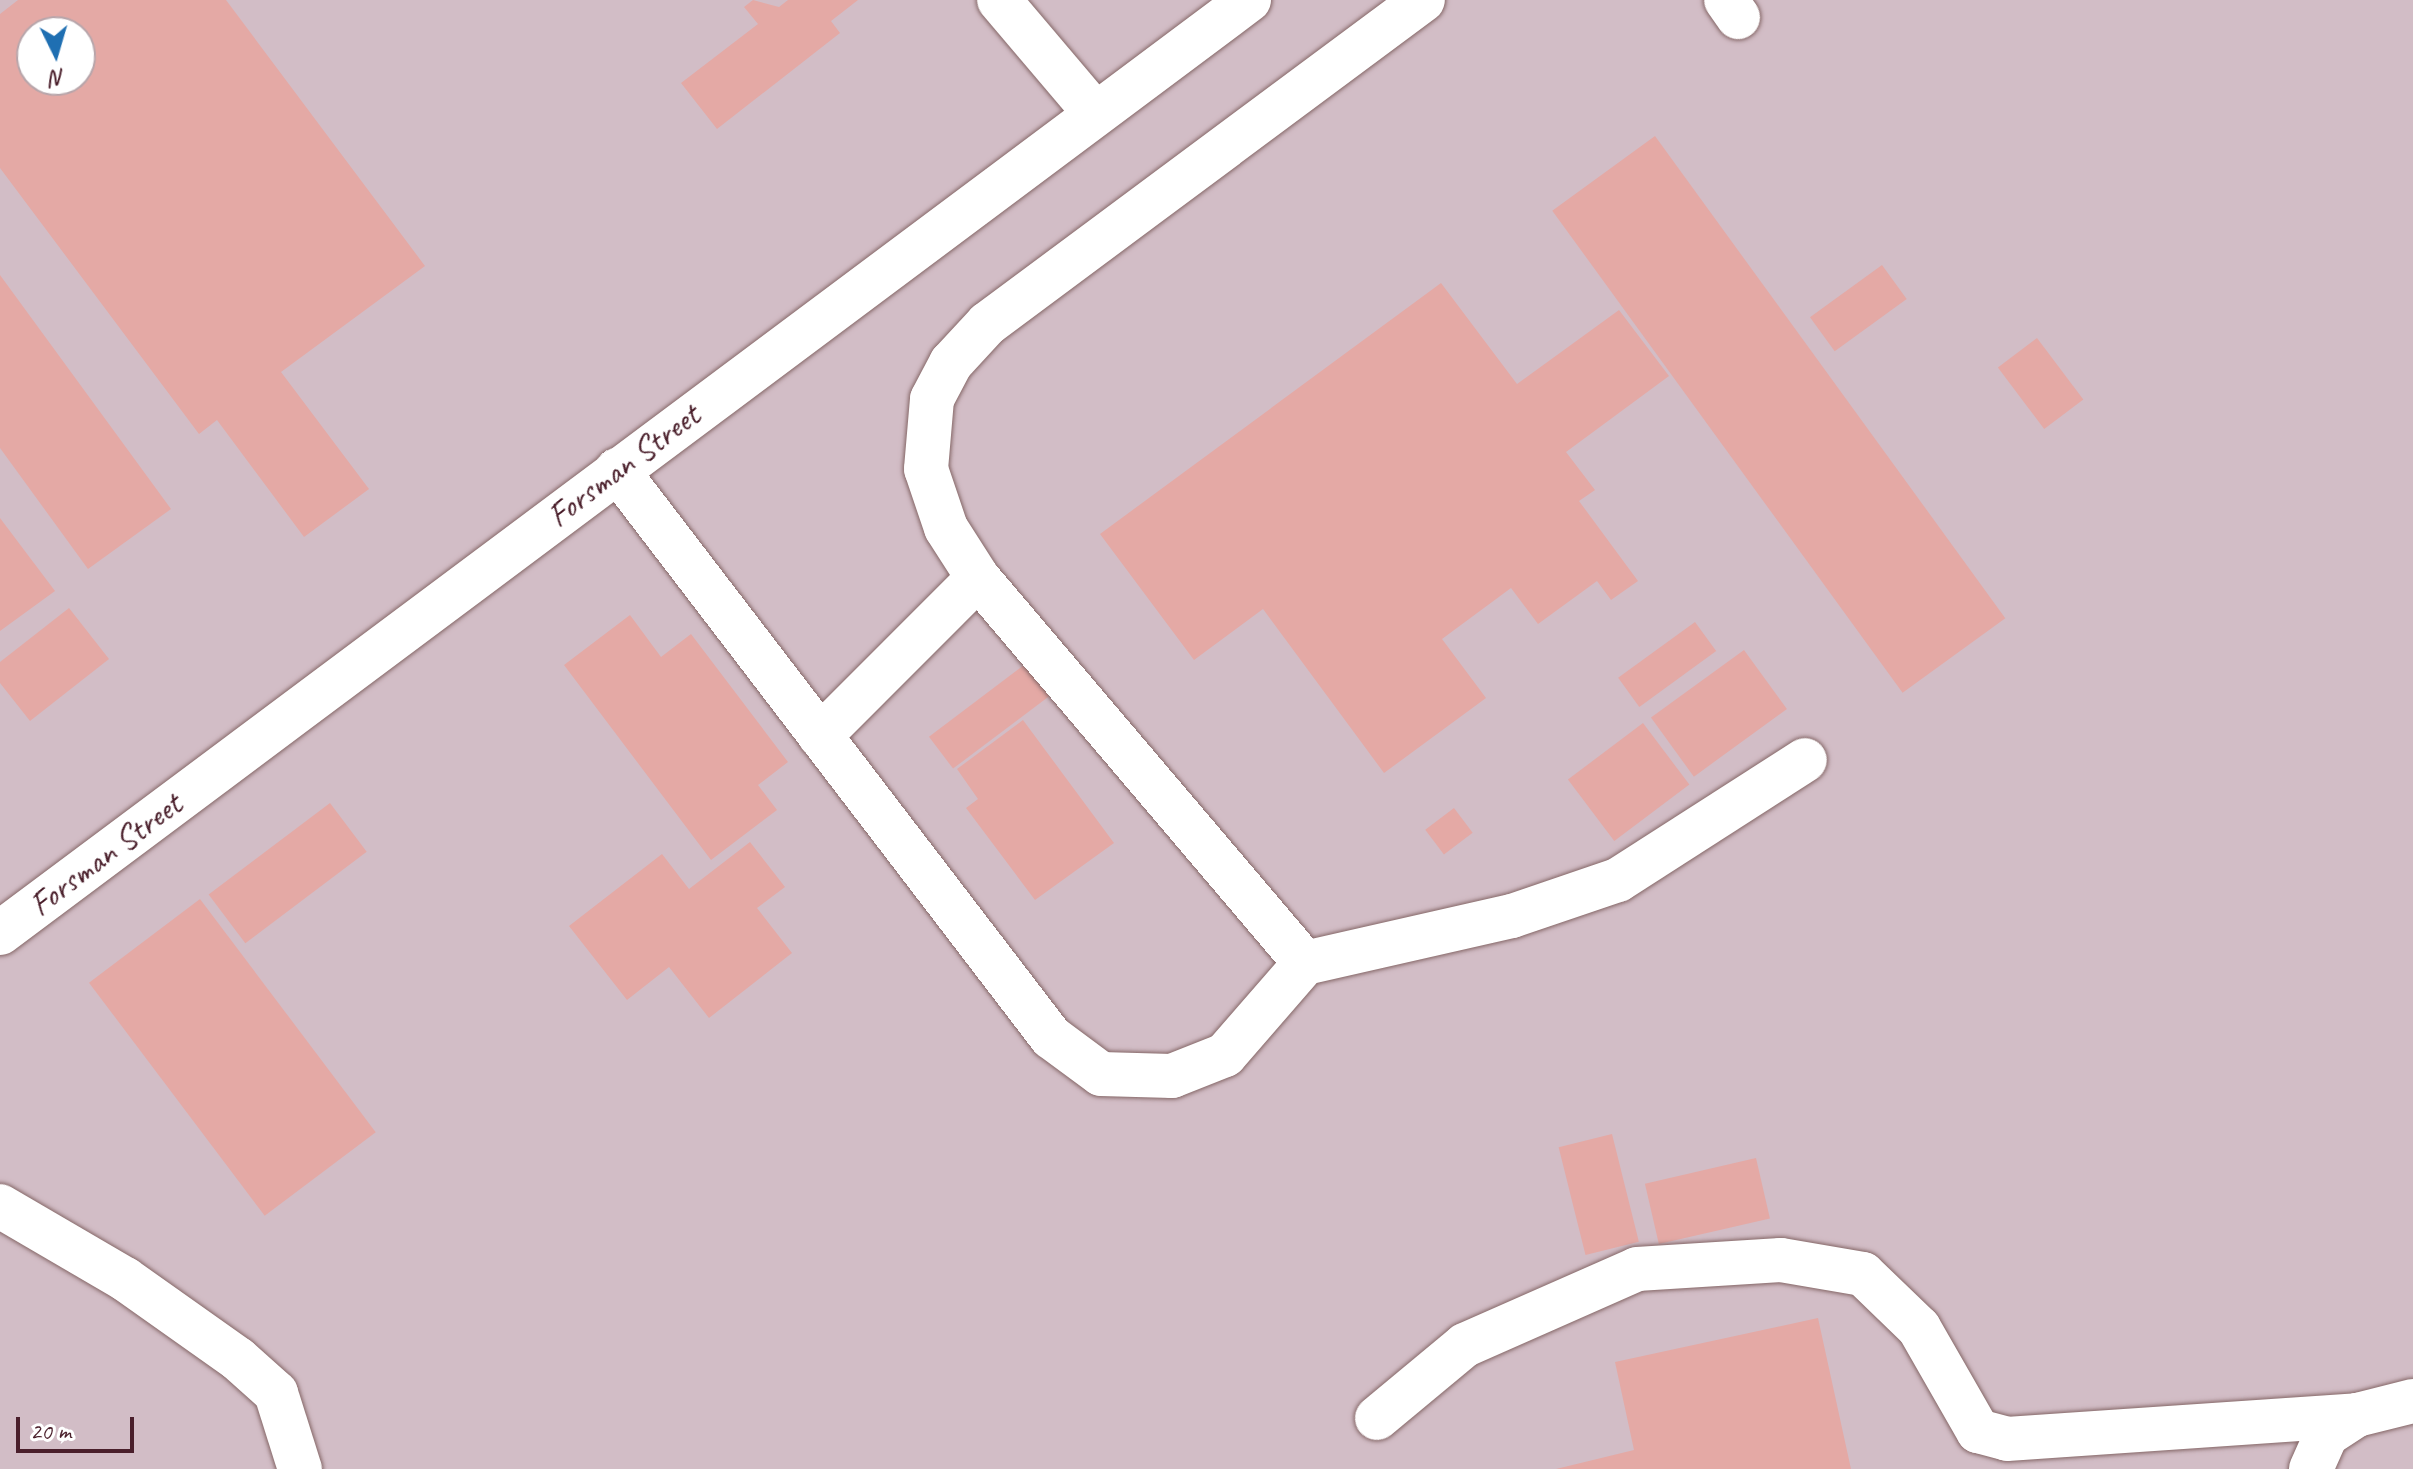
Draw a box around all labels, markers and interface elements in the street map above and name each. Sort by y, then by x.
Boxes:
north arrow [16,16,96,96]
text: N [50,63,66,92]
street label: Forsman Street [539,394,707,536]
street label: Forsman Street [21,783,189,925]
scale bar [20,1401,138,1451]
text: 20 m [30,1416,71,1446]

